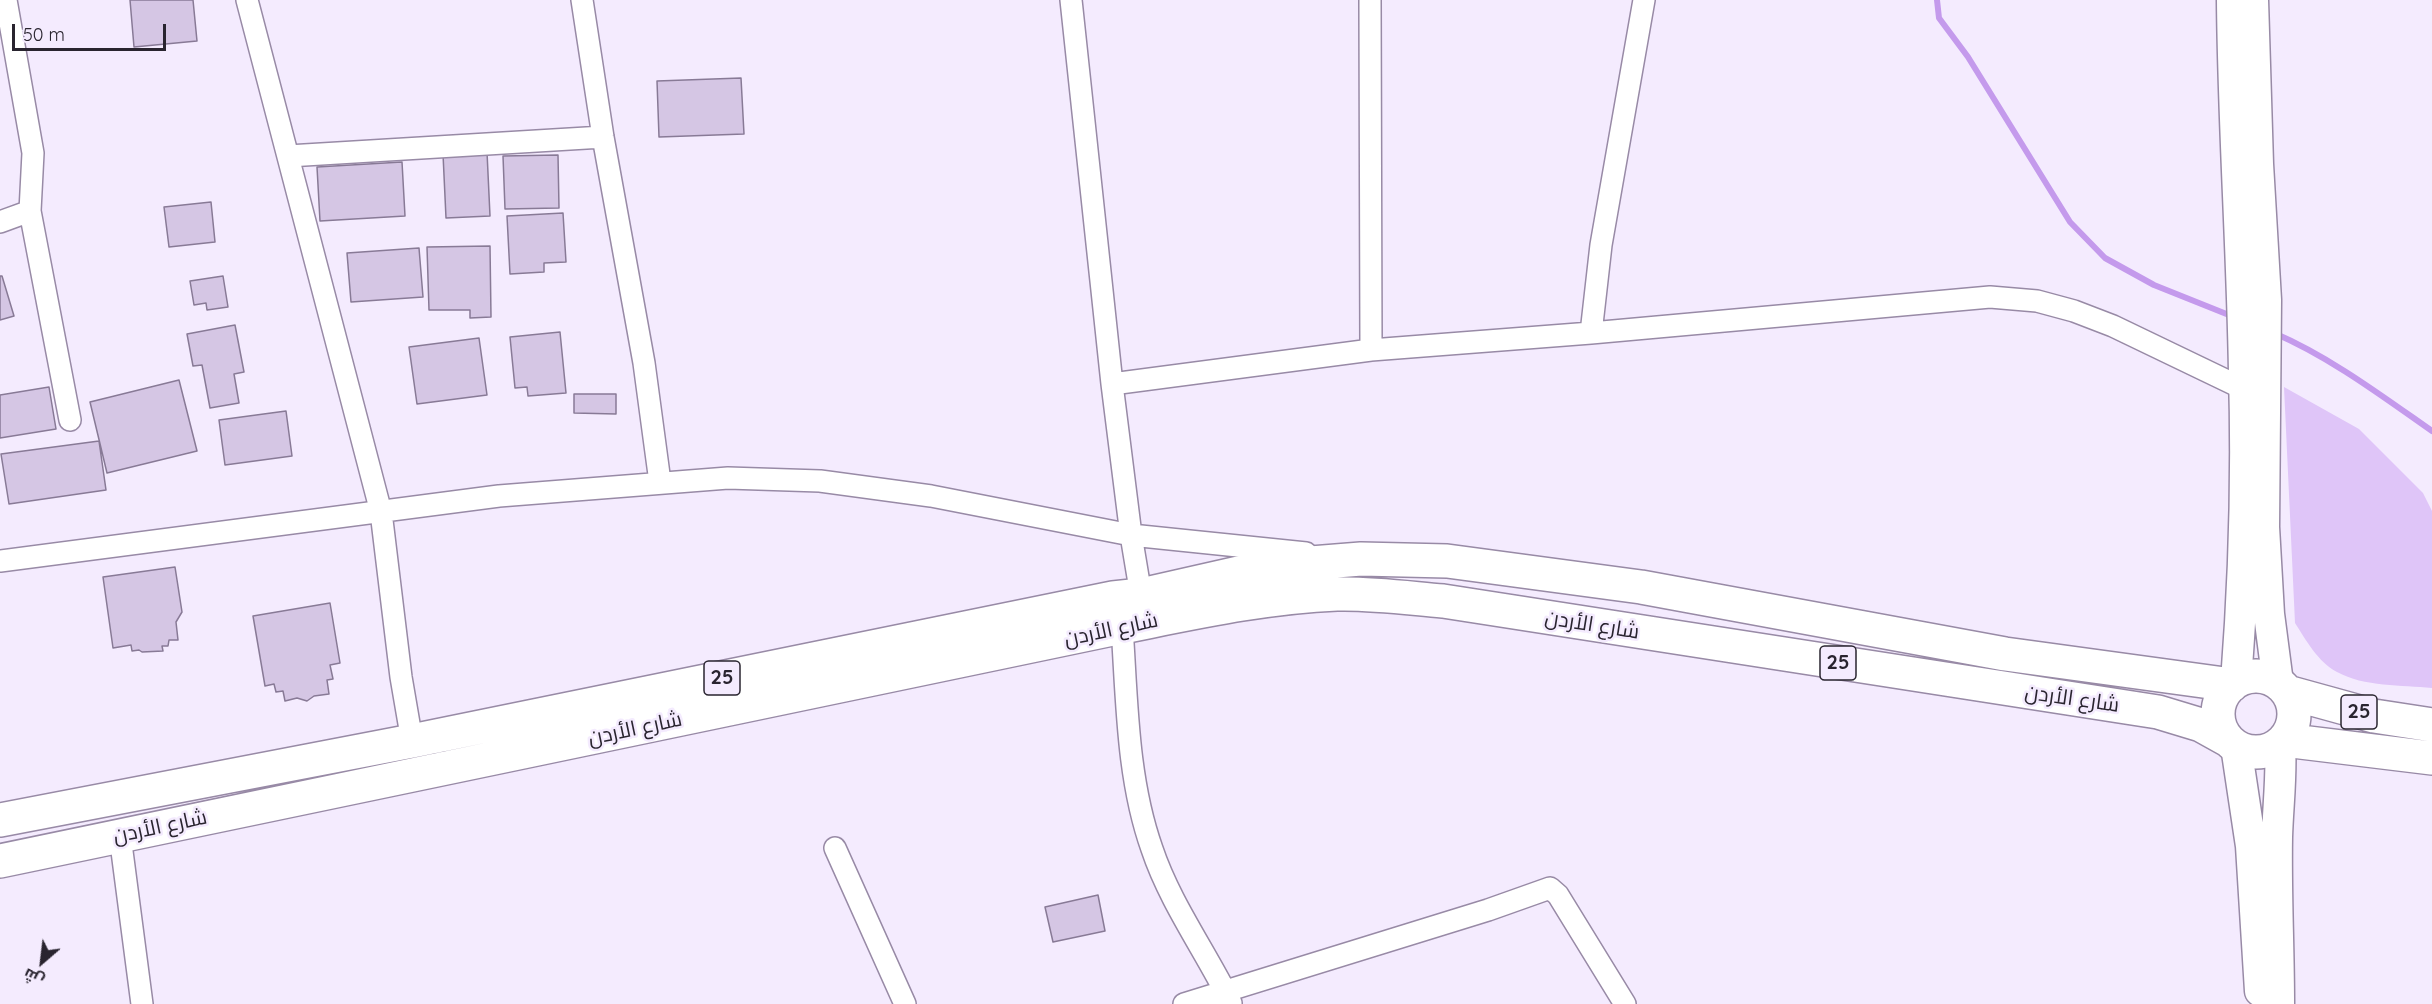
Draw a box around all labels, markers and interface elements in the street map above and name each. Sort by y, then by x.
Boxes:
scale bar [15,12,170,50]
text: 50 m [23,23,65,46]
street label: شارع الأردن [1543,605,1641,645]
street label: شارع الأردن [1062,608,1160,652]
road number: 25 [1820,646,1856,680]
road number: 25 [704,661,740,695]
street label: شارع الأردن [2023,680,2121,718]
road number: 25 [2341,695,2377,729]
street label: شارع الأردن [586,707,684,751]
street label: شارع الأردن [111,805,209,849]
north arrow [12,932,72,992]
text: ش [20,964,47,992]

